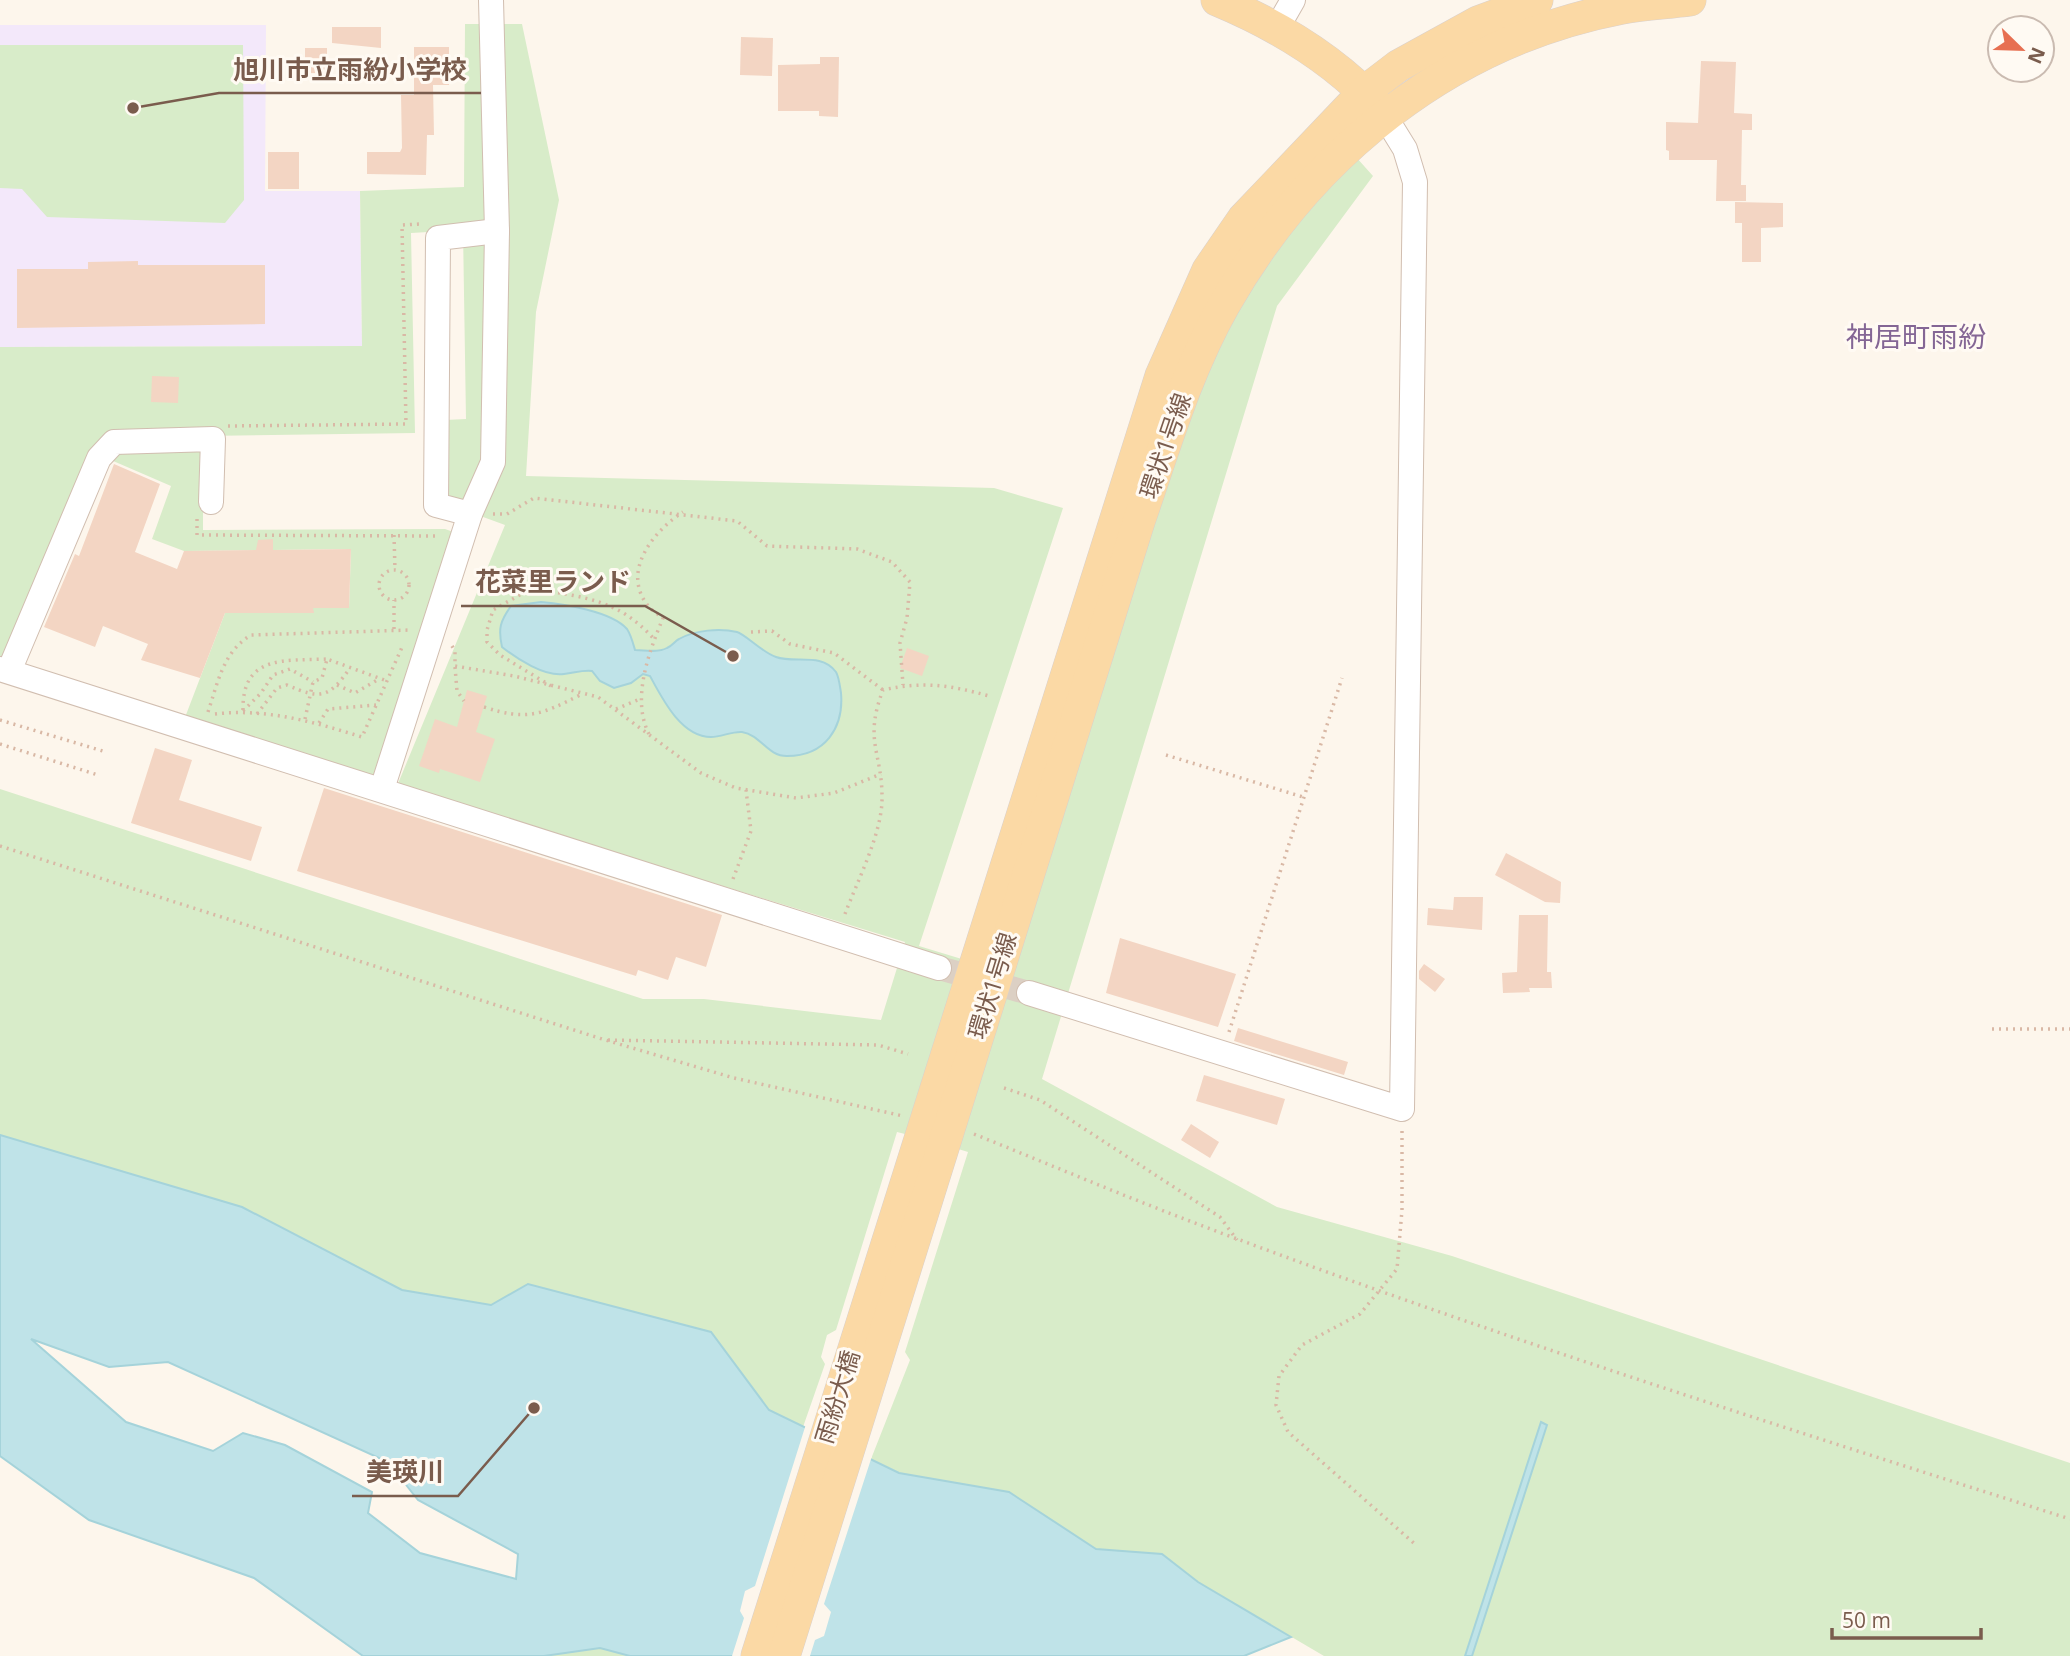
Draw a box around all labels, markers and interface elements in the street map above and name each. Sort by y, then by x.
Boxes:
north arrow [1986,14,2056,84]
text: N [2022,43,2052,68]
callout: 旭川市立雨紛小学校 [219,46,481,93]
text: 旭川市立雨紛小学校 [233,51,467,87]
district label: 神居町雨紛 [1846,317,1986,355]
street label: 環状1号線 [1131,388,1198,503]
callout: 花菜里ランド [461,559,645,606]
text: 花菜里ランド [475,563,631,599]
street label: 環状1号線 [960,928,1023,1043]
street label: 雨紛大橋 [807,1346,866,1447]
callout: 美瑛川 [352,1449,458,1496]
text: 美瑛川 [366,1453,444,1489]
scale bar [1832,1596,1981,1640]
text: 50 m [1842,1606,1891,1634]

